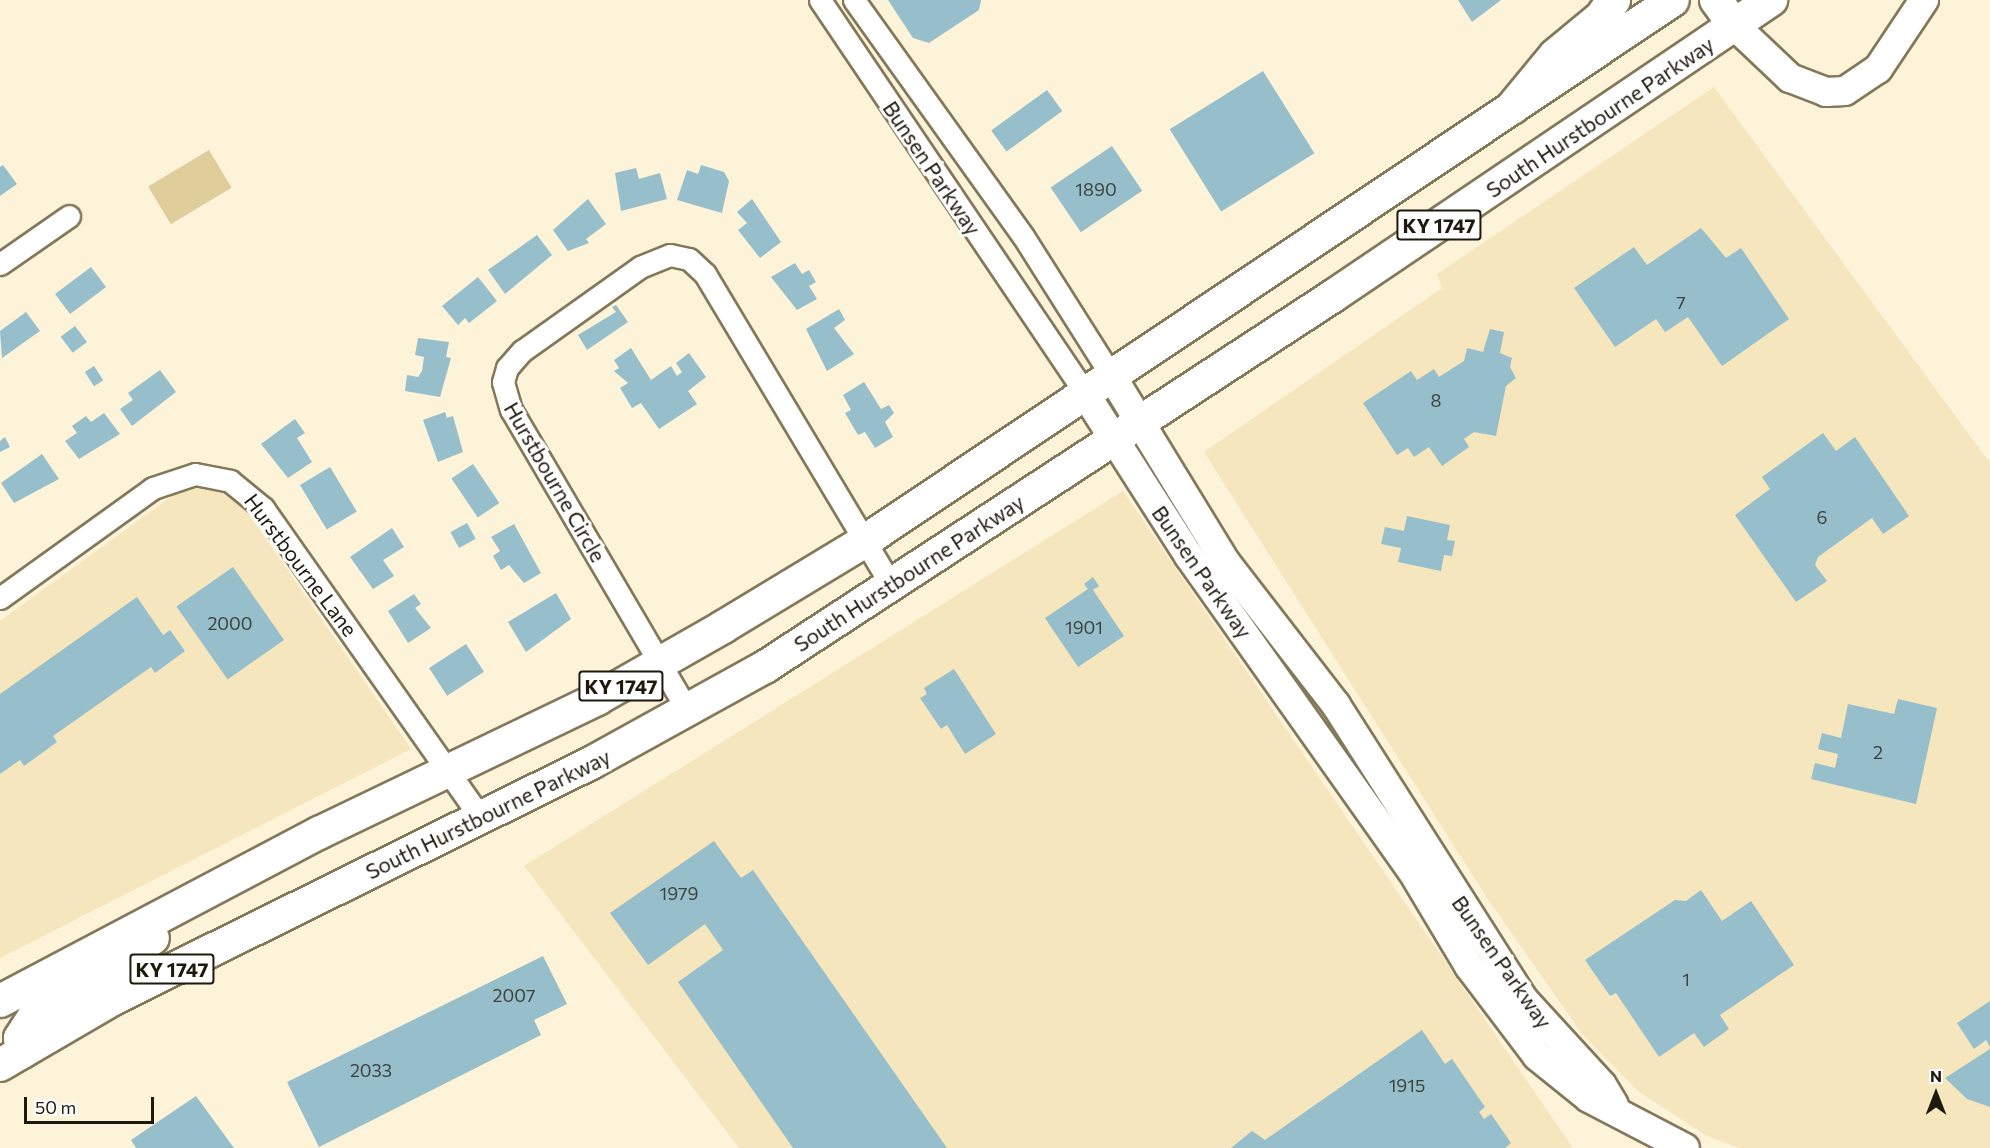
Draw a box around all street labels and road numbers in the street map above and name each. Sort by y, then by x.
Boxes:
street label: South Hurstbourne Parkway [1481,31,1719,203]
street label: Bunsen Parkway [878,96,986,240]
road number: KY 1747 [1396,208,1482,242]
street label: Hurstbourne Circle [499,398,611,566]
street label: Hurstbourne Lane [239,489,363,641]
street label: South Hurstbourne Parkway [789,489,1029,657]
street label: Bunsen Parkway [1147,501,1257,643]
road number: KY 1747 [578,669,664,703]
street label: South Hurstbourne Parkway [361,744,615,884]
street label: Bunsen Parkway [1447,891,1557,1033]
road number: KY 1747 [128,952,216,986]

